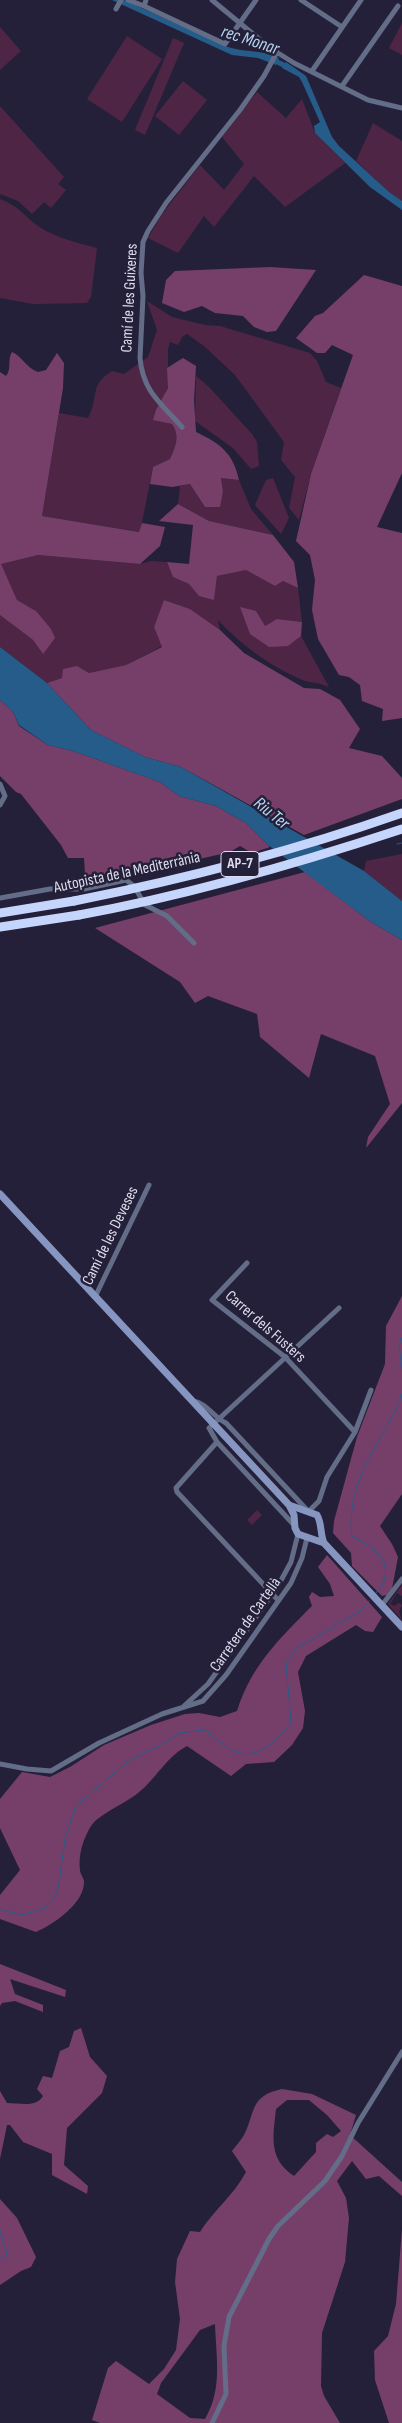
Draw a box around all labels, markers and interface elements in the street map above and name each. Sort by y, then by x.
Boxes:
water label: rec Monar [218,22,282,60]
street label: Camí de les Guixeres [118,243,142,353]
water label: Riu Ter [249,793,293,835]
street label: Autopista de la Mediterrània [52,848,202,898]
road number: AP-7 [221,852,259,876]
street label: Camí de les Deveses [79,1184,143,1288]
street label: Carrer dels Fusters [221,1287,309,1367]
street label: Carretera de Cartellà [206,1574,286,1676]

